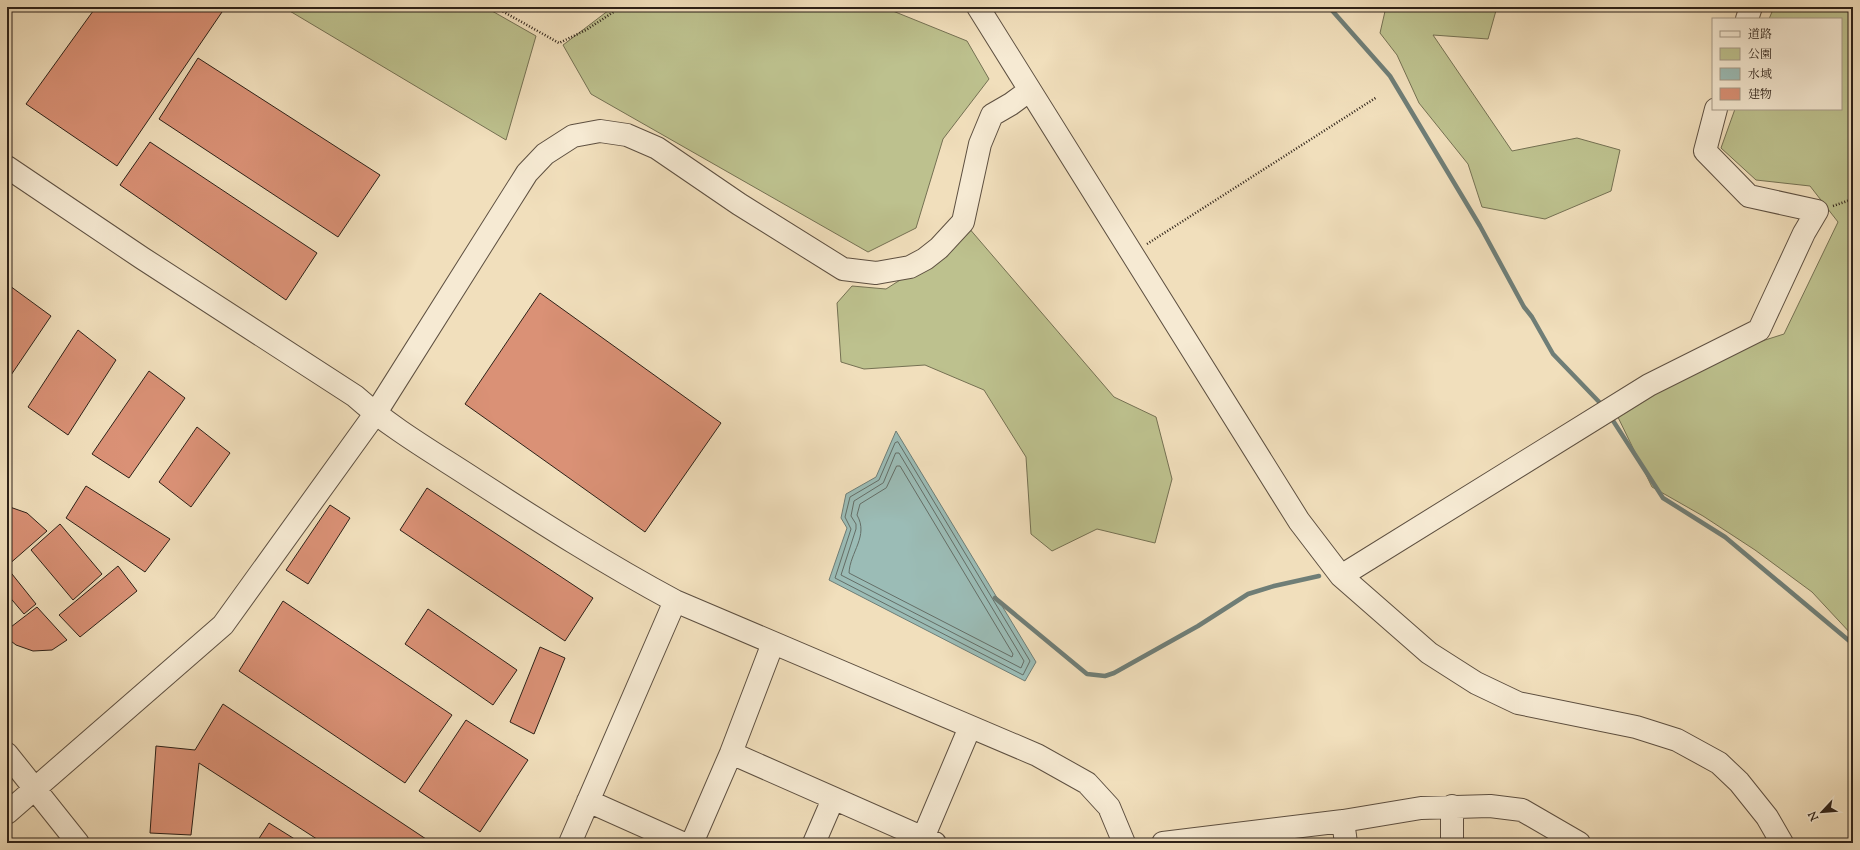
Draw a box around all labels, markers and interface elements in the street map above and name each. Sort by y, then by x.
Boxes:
legend [1712,18,1842,110]
text: 道路 [1748,26,1772,44]
text: 公園 [1748,46,1772,64]
text: 水域 [1748,66,1772,84]
text: 建物 [1748,86,1772,104]
north arrow [1802,792,1842,832]
text: N [1805,808,1823,824]

